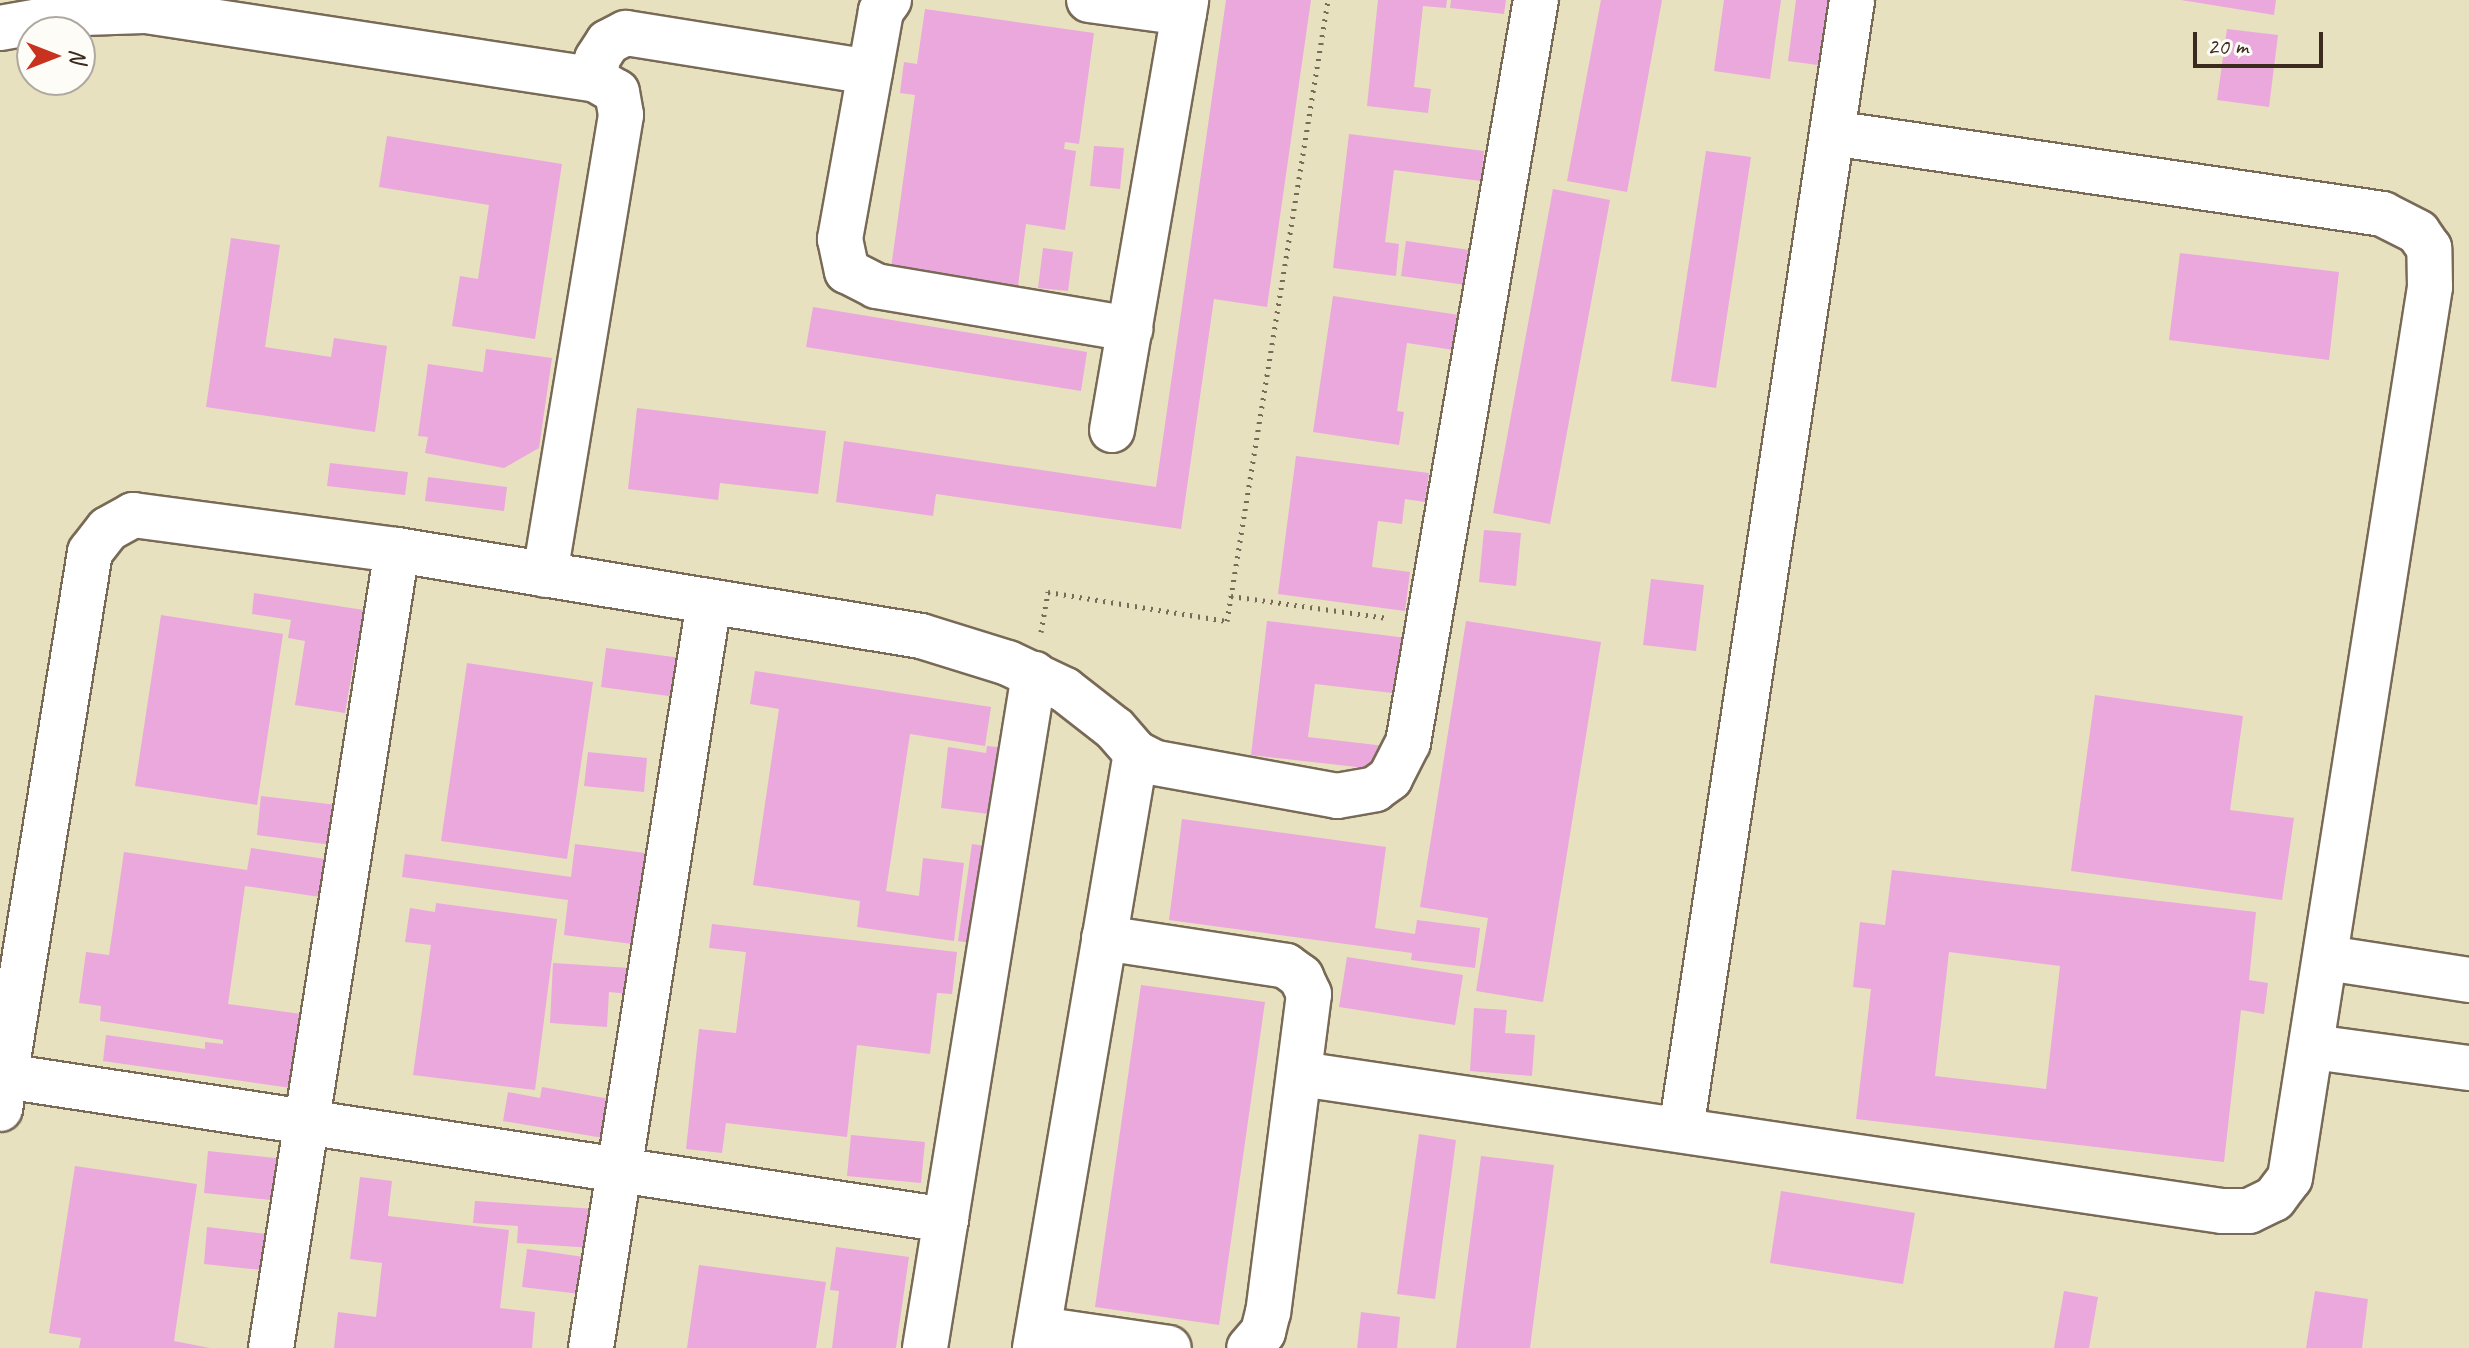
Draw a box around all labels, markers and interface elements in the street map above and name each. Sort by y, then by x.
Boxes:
north arrow [16,16,96,96]
scale bar [2197,16,2327,66]
text: 20 m [2207,31,2248,61]
text: N [64,49,92,63]

